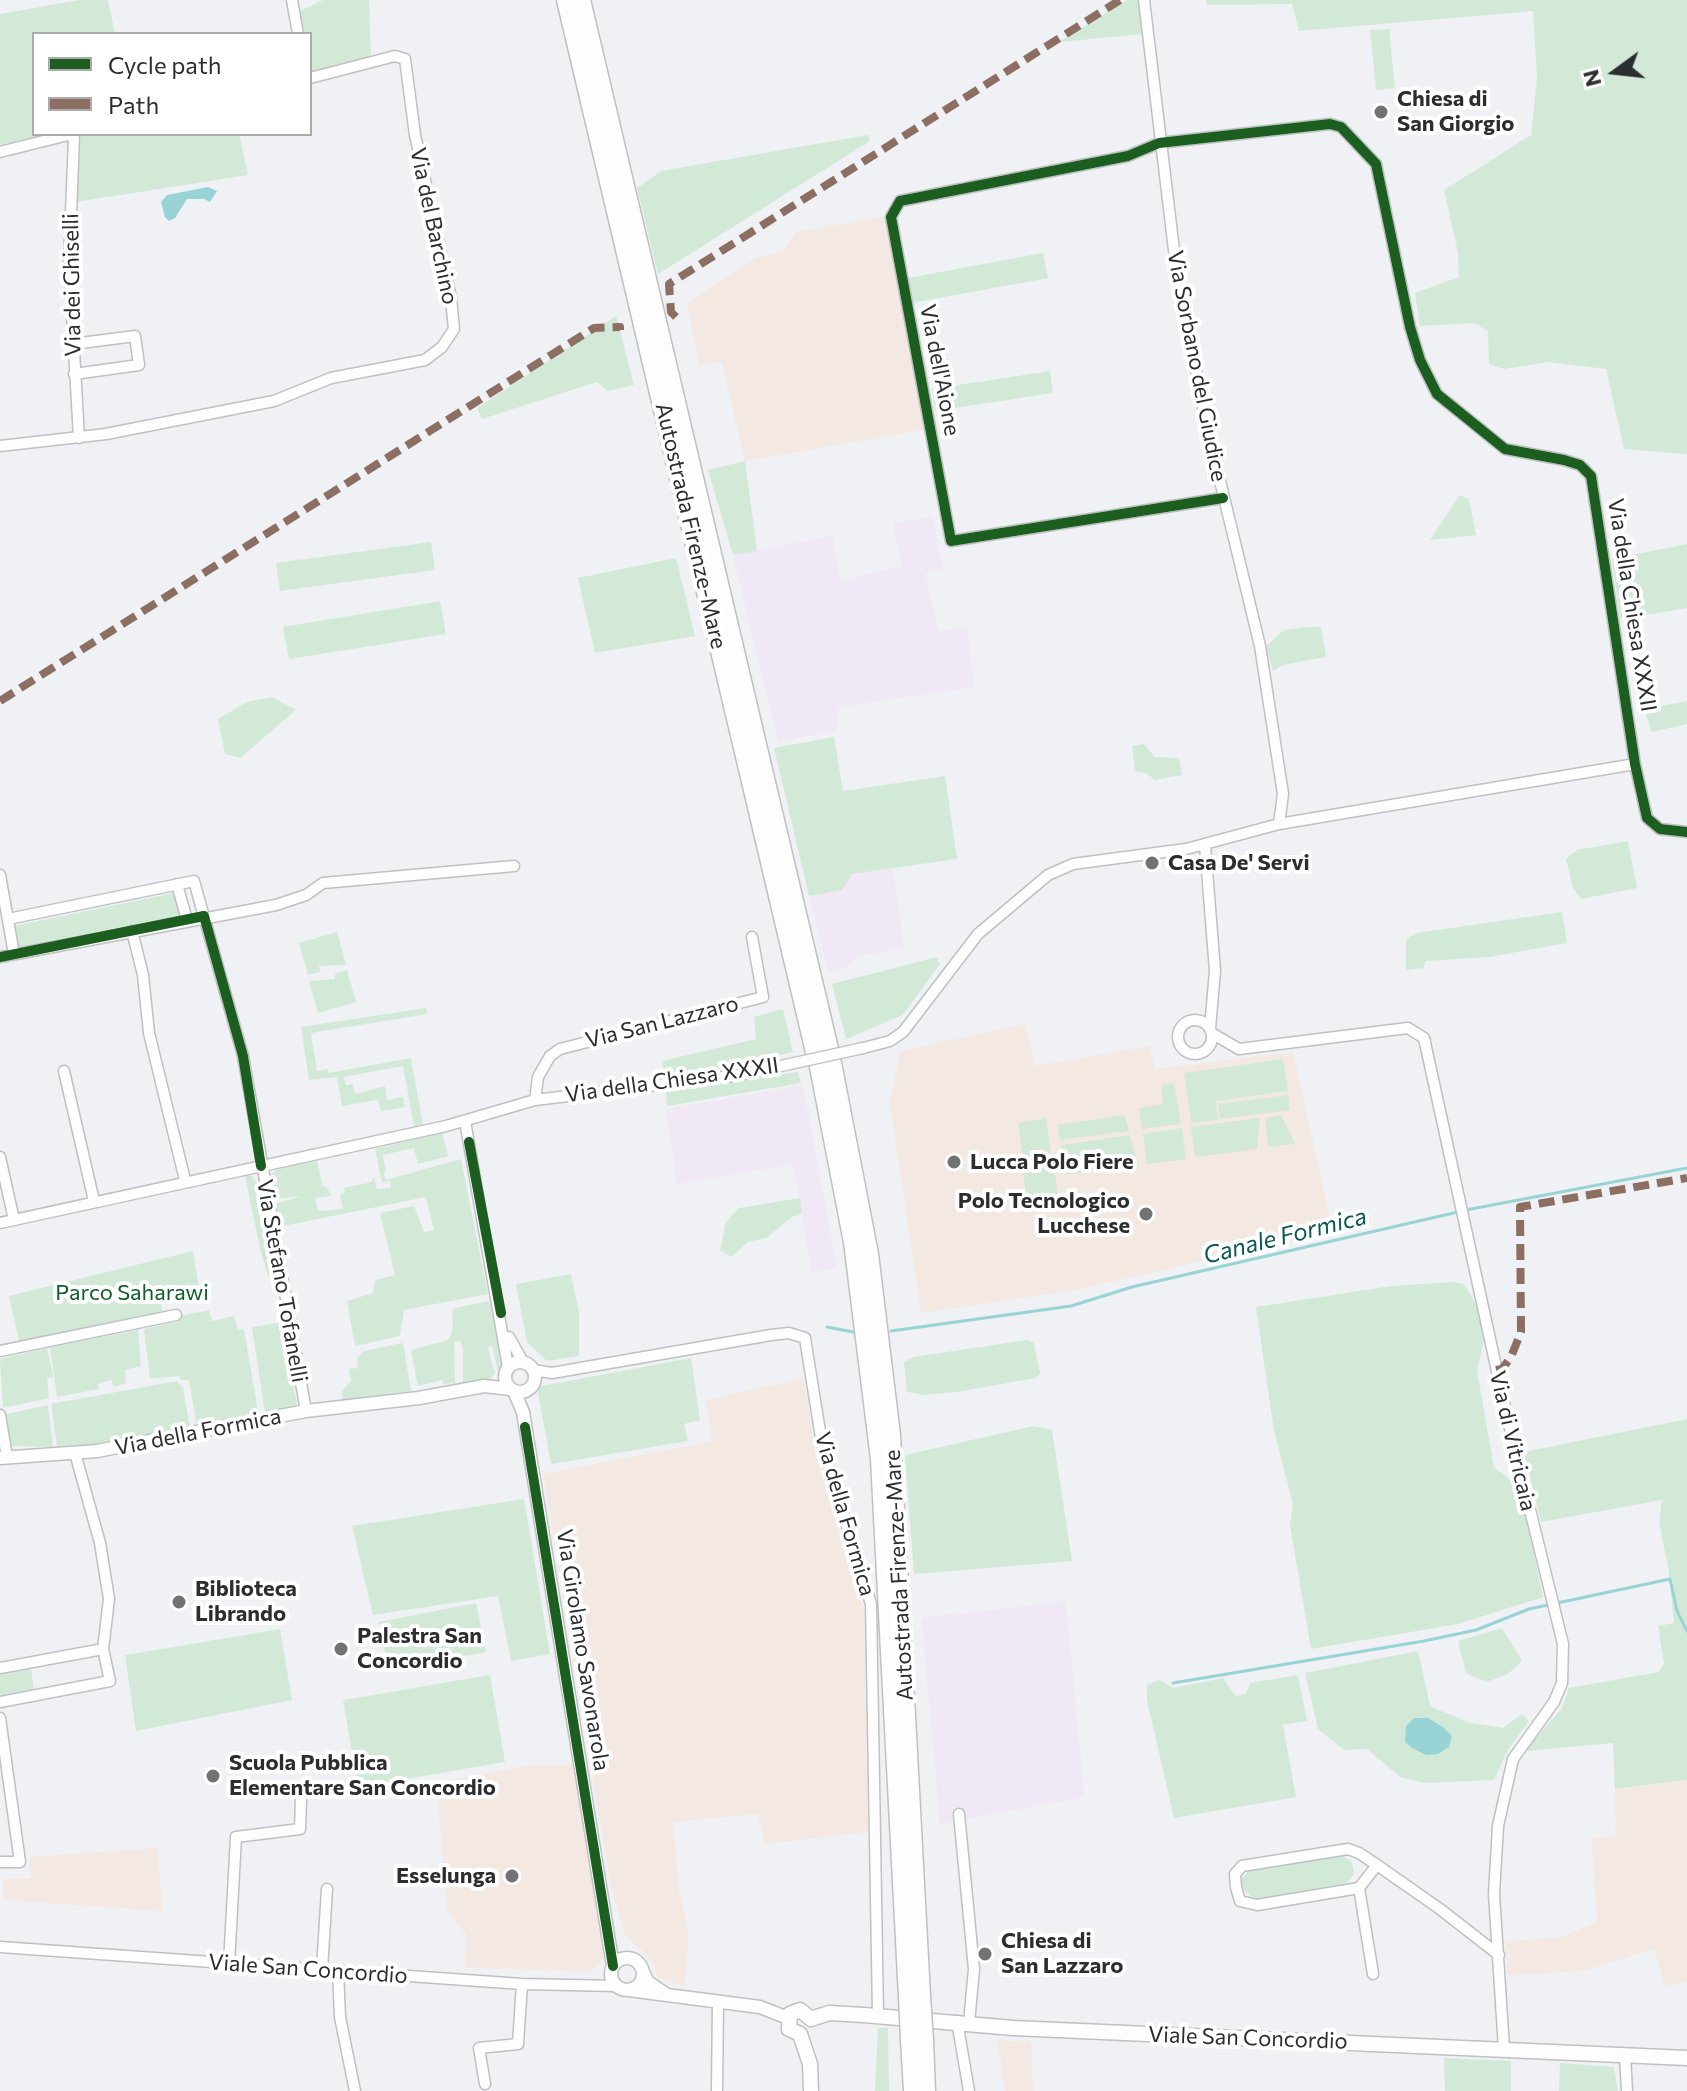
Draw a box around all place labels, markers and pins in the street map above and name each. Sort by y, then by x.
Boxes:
place label: Chiesa di San Giorgio [1397,86,1514,138]
marker: Chiesa di San Giorgio [1372,103,1390,121]
place label: Casa De' Servi [1168,850,1310,876]
marker: Casa De' Servi [1143,854,1161,872]
place label: Lucca Polo Fiere [970,1149,1134,1175]
marker: Lucca Polo Fiere [945,1153,963,1171]
place label: Polo Tecnologico Lucchese [958,1188,1130,1240]
marker: Polo Tecnologico Lucchese [1137,1205,1155,1223]
place label: Biblioteca Librando [195,1576,297,1628]
marker: Biblioteca Librando [170,1593,188,1611]
place label: Palestra San Concordio [357,1623,482,1674]
marker: Palestra San Concordio [332,1640,350,1658]
place label: Scuola Pubblica Elementare San Concordio [229,1750,496,1802]
marker: Scuola Pubblica Elementare San Concordio [204,1767,222,1785]
place label: Esselunga [396,1863,496,1889]
marker: Esselunga [503,1867,521,1885]
place label: Chiesa di San Lazzaro [1001,1928,1123,1980]
marker: Chiesa di San Lazzaro [976,1945,994,1963]

